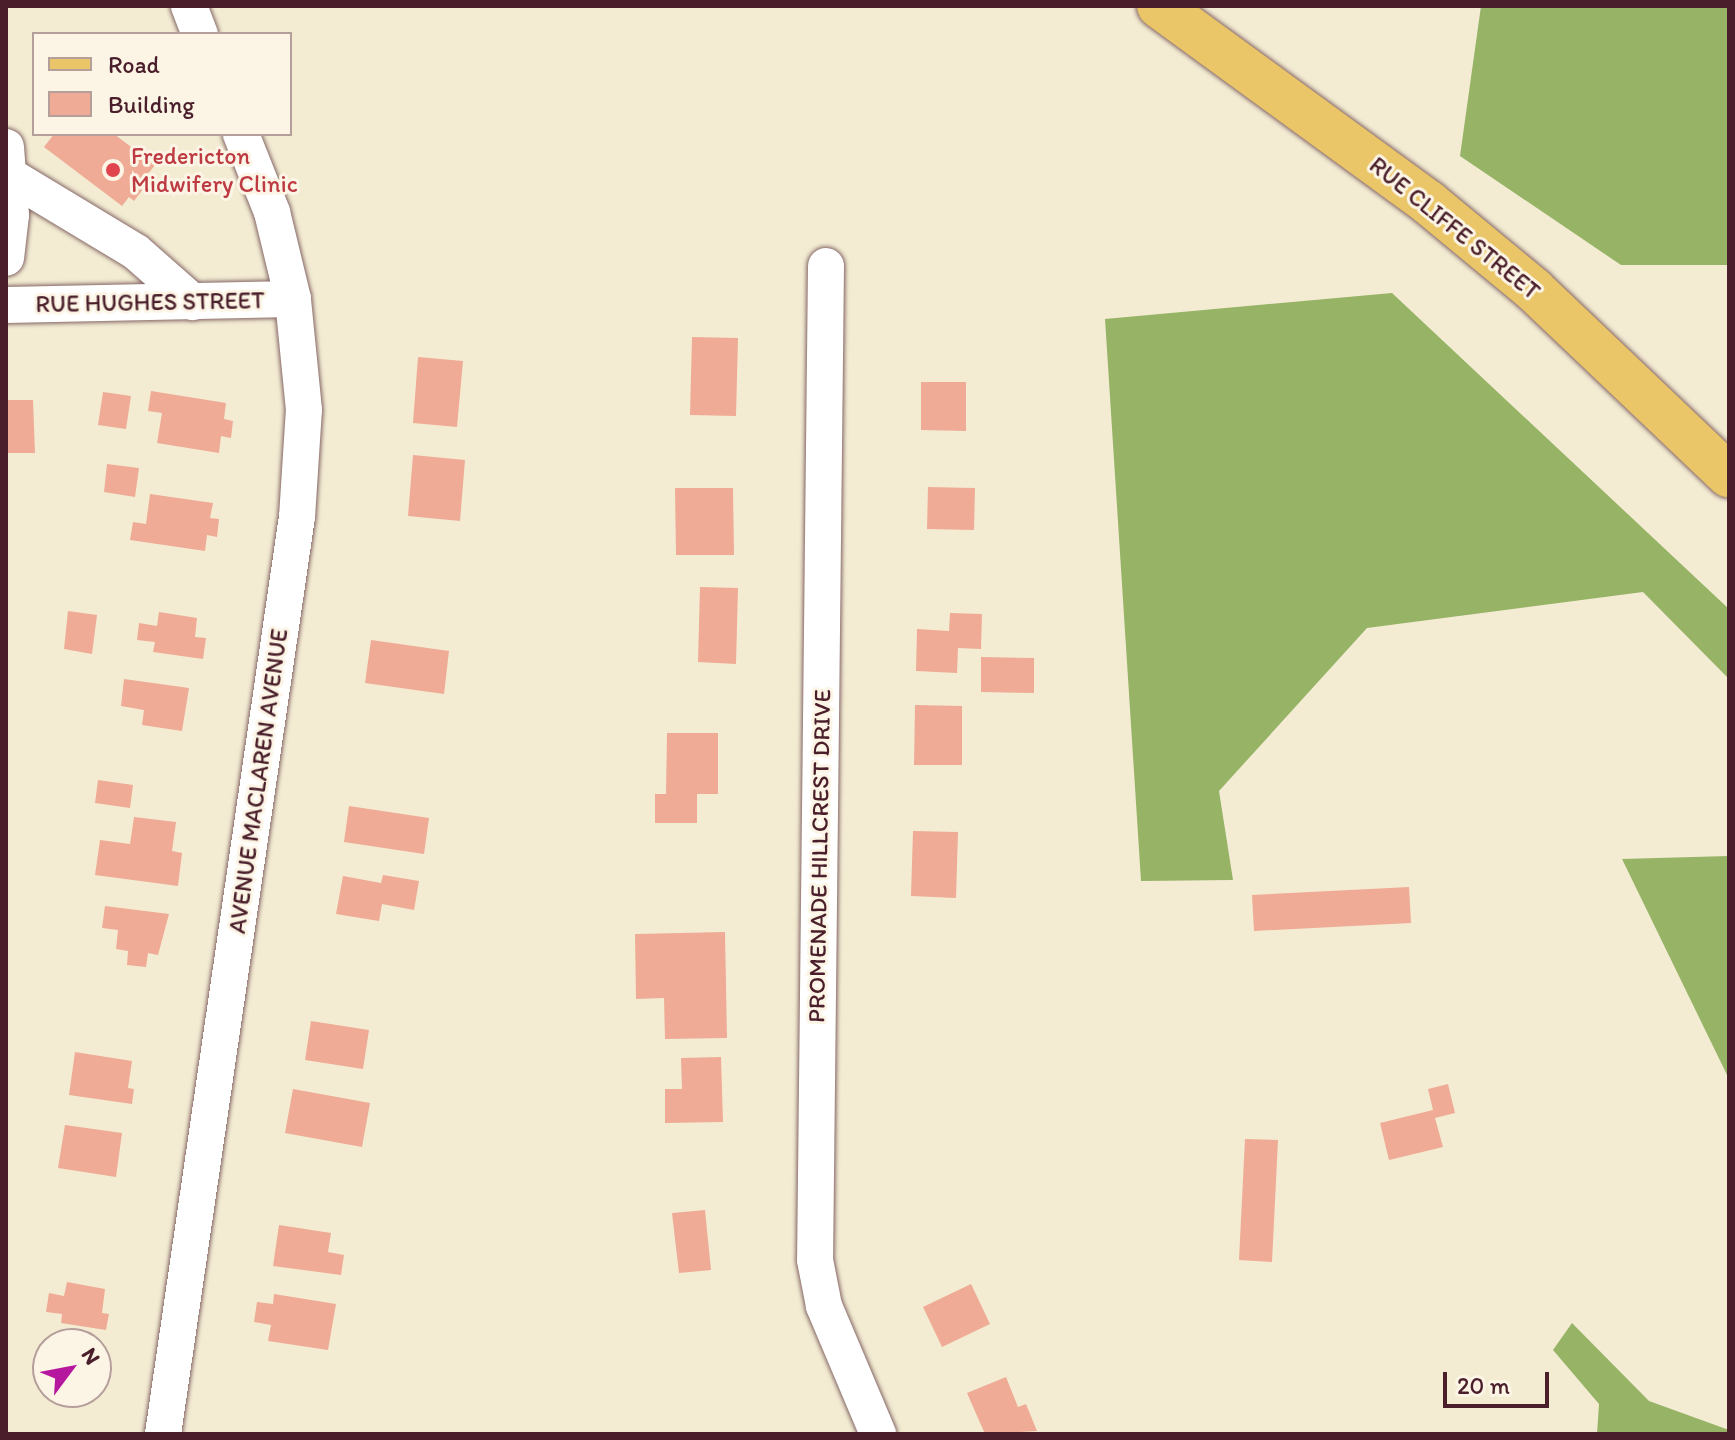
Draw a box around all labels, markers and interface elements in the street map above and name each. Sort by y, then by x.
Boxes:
legend [32,32,292,136]
text: Road [108,50,160,79]
text: Building [108,90,195,119]
place label: Fredericton Midwifery Clinic [131,142,297,198]
street label: RUE CLIFFE STREET [1364,150,1546,306]
marker: Fredericton Midwifery Clinic [102,159,124,181]
street label: RUE HUGHES STREET [35,286,265,318]
street label: AVENUE MACLAREN AVENUE [222,627,294,935]
street label: PROMENADE HILLCREST DRIVE [802,687,836,1025]
north arrow [32,1328,112,1408]
text: N [76,1343,106,1370]
scale bar [1447,1356,1553,1406]
text: 20 m [1457,1371,1510,1400]

